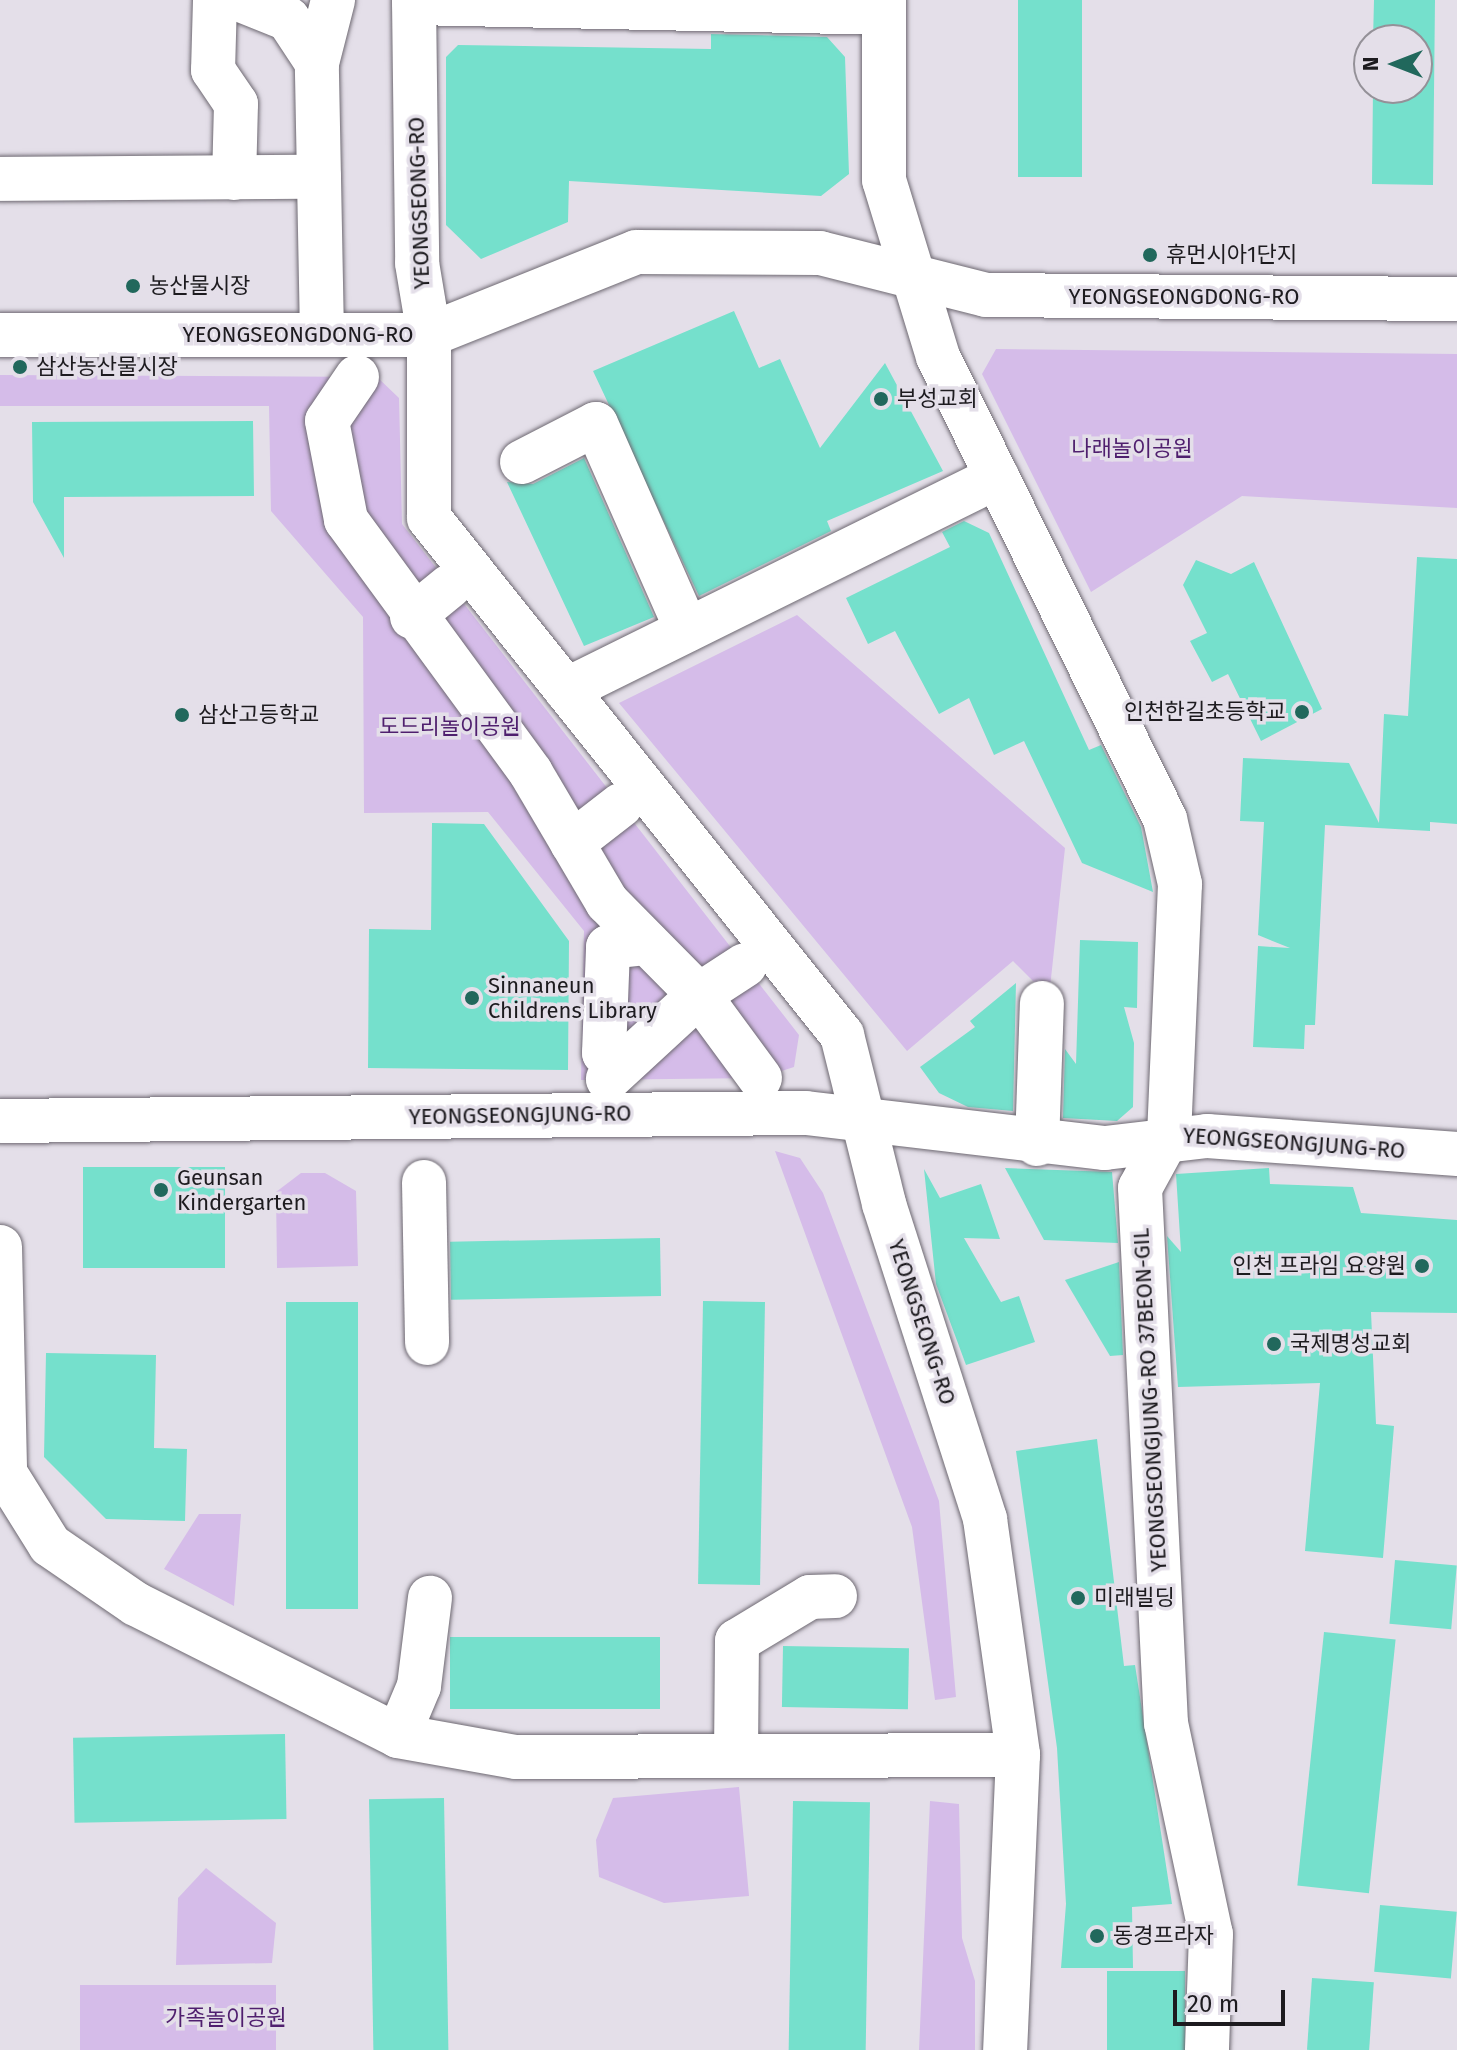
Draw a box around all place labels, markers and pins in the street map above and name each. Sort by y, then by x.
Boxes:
place label: 휴먼시아1단지 [1166,242,1297,268]
marker: 휴먼시아1단지 [1141,246,1159,264]
place label: 농산물시장 [149,273,250,299]
marker: 농산물시장 [124,277,142,295]
place label: 삼산농산물시장 [36,354,178,380]
marker: 삼산농산물시장 [11,358,29,376]
place label: 부성교회 [897,386,978,412]
marker: 부성교회 [872,390,890,408]
place label: 인천한길초등학교 [1124,699,1286,725]
place label: 삼산고등학교 [198,702,319,728]
marker: 인천한길초등학교 [1293,703,1311,721]
marker: 삼산고등학교 [173,706,191,724]
place label: Sinnaneun Childrens Library [488,972,657,1024]
marker: Sinnaneun Childrens Library [463,989,481,1007]
place label: Geunsan Kindergarten [177,1164,306,1216]
marker: Geunsan Kindergarten [152,1181,170,1199]
place label: 인천 프라임 요양원 [1232,1253,1406,1279]
marker: 인천 프라임 요양원 [1413,1257,1431,1275]
place label: 국제명성교회 [1290,1331,1411,1357]
marker: 국제명성교회 [1265,1335,1283,1353]
place label: 미래빌딩 [1094,1585,1175,1611]
marker: 미래빌딩 [1069,1589,1087,1607]
place label: 동경프라자 [1113,1923,1214,1949]
marker: 동경프라자 [1088,1927,1106,1945]

